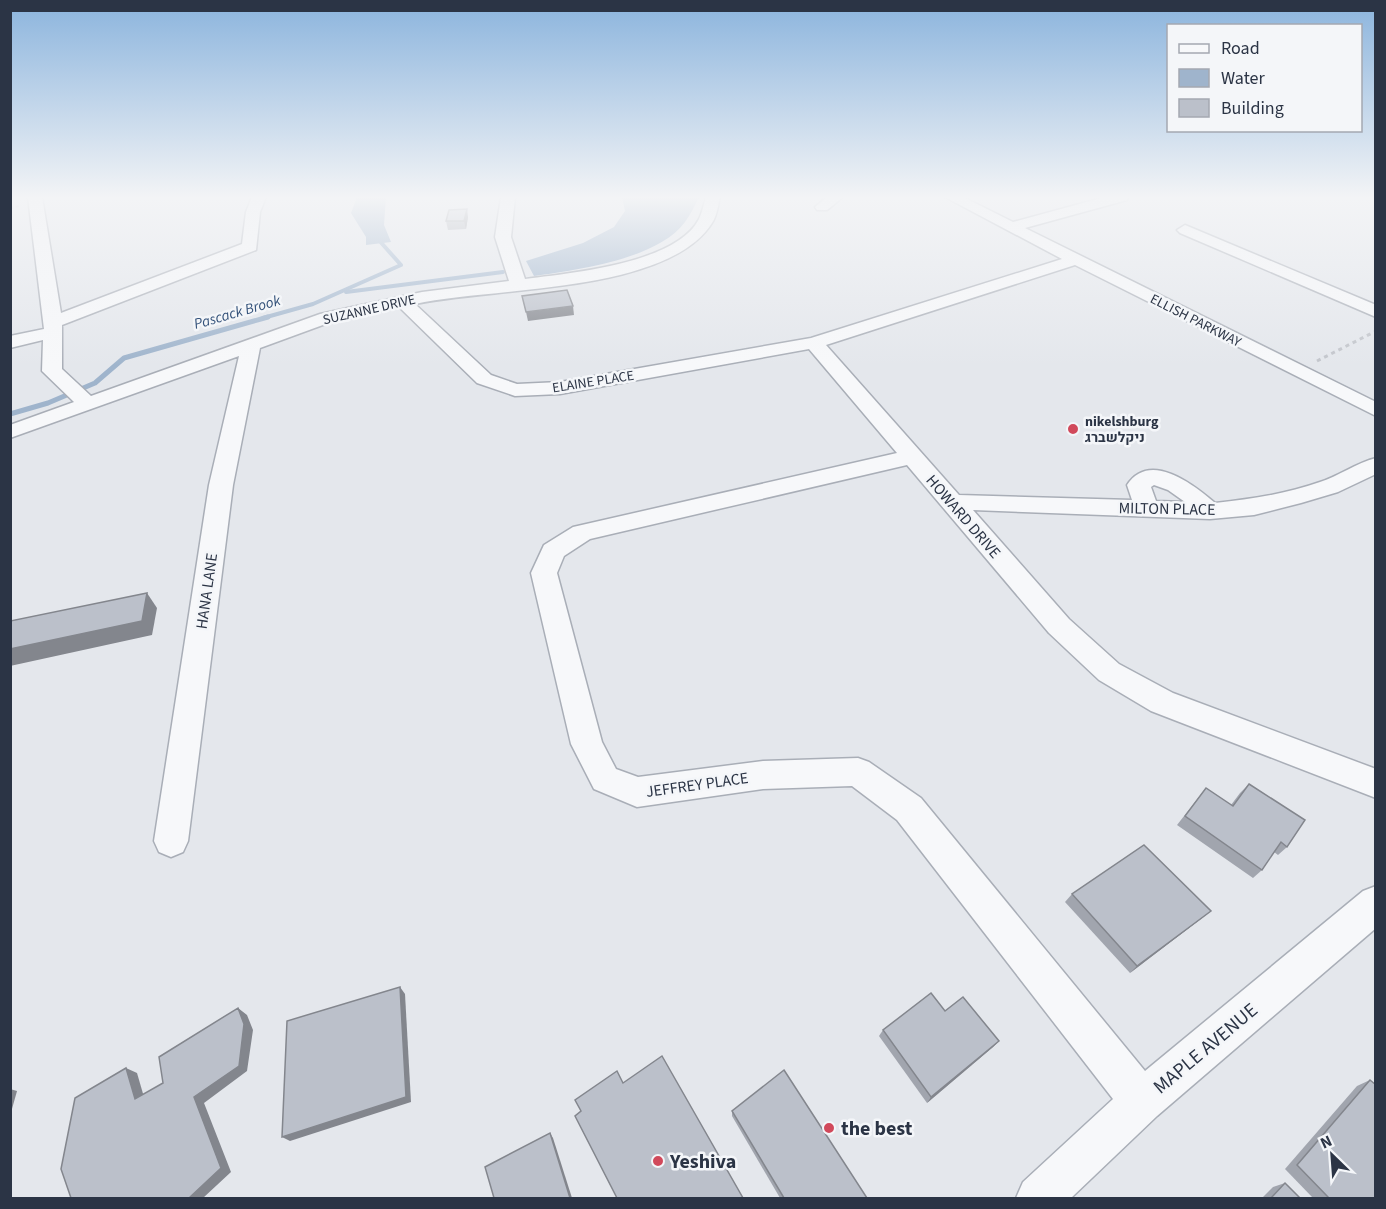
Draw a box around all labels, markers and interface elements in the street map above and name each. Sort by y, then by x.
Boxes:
legend [1167,24,1362,132]
text: Road [1221,36,1260,61]
text: Water [1221,66,1265,91]
text: Building [1221,96,1284,121]
street label: ELLISH PARKWAY [1146,289,1245,353]
water label: Pascack Brook [191,290,284,335]
street label: SUZANNE DRIVE [321,290,418,330]
street label: ELAINE PLACE [551,366,635,398]
place label: nikelshburg ניקלשברג [1085,412,1159,448]
marker: nikelshburg ניקלשברג [1066,422,1080,436]
street label: HOWARD DRIVE [921,470,1006,563]
street label: MILTON PLACE [1118,497,1216,521]
street label: HANA LANE [191,552,223,631]
street label: JEFFREY PLACE [644,767,750,803]
street label: MAPLE AVENUE [1147,997,1264,1101]
place label: the best [841,1115,913,1143]
marker: the best [822,1121,836,1135]
north arrow [1302,1125,1362,1185]
text: N [1317,1130,1336,1155]
place label: Yeshiva [669,1148,736,1176]
marker: Yeshiva [651,1154,665,1168]

